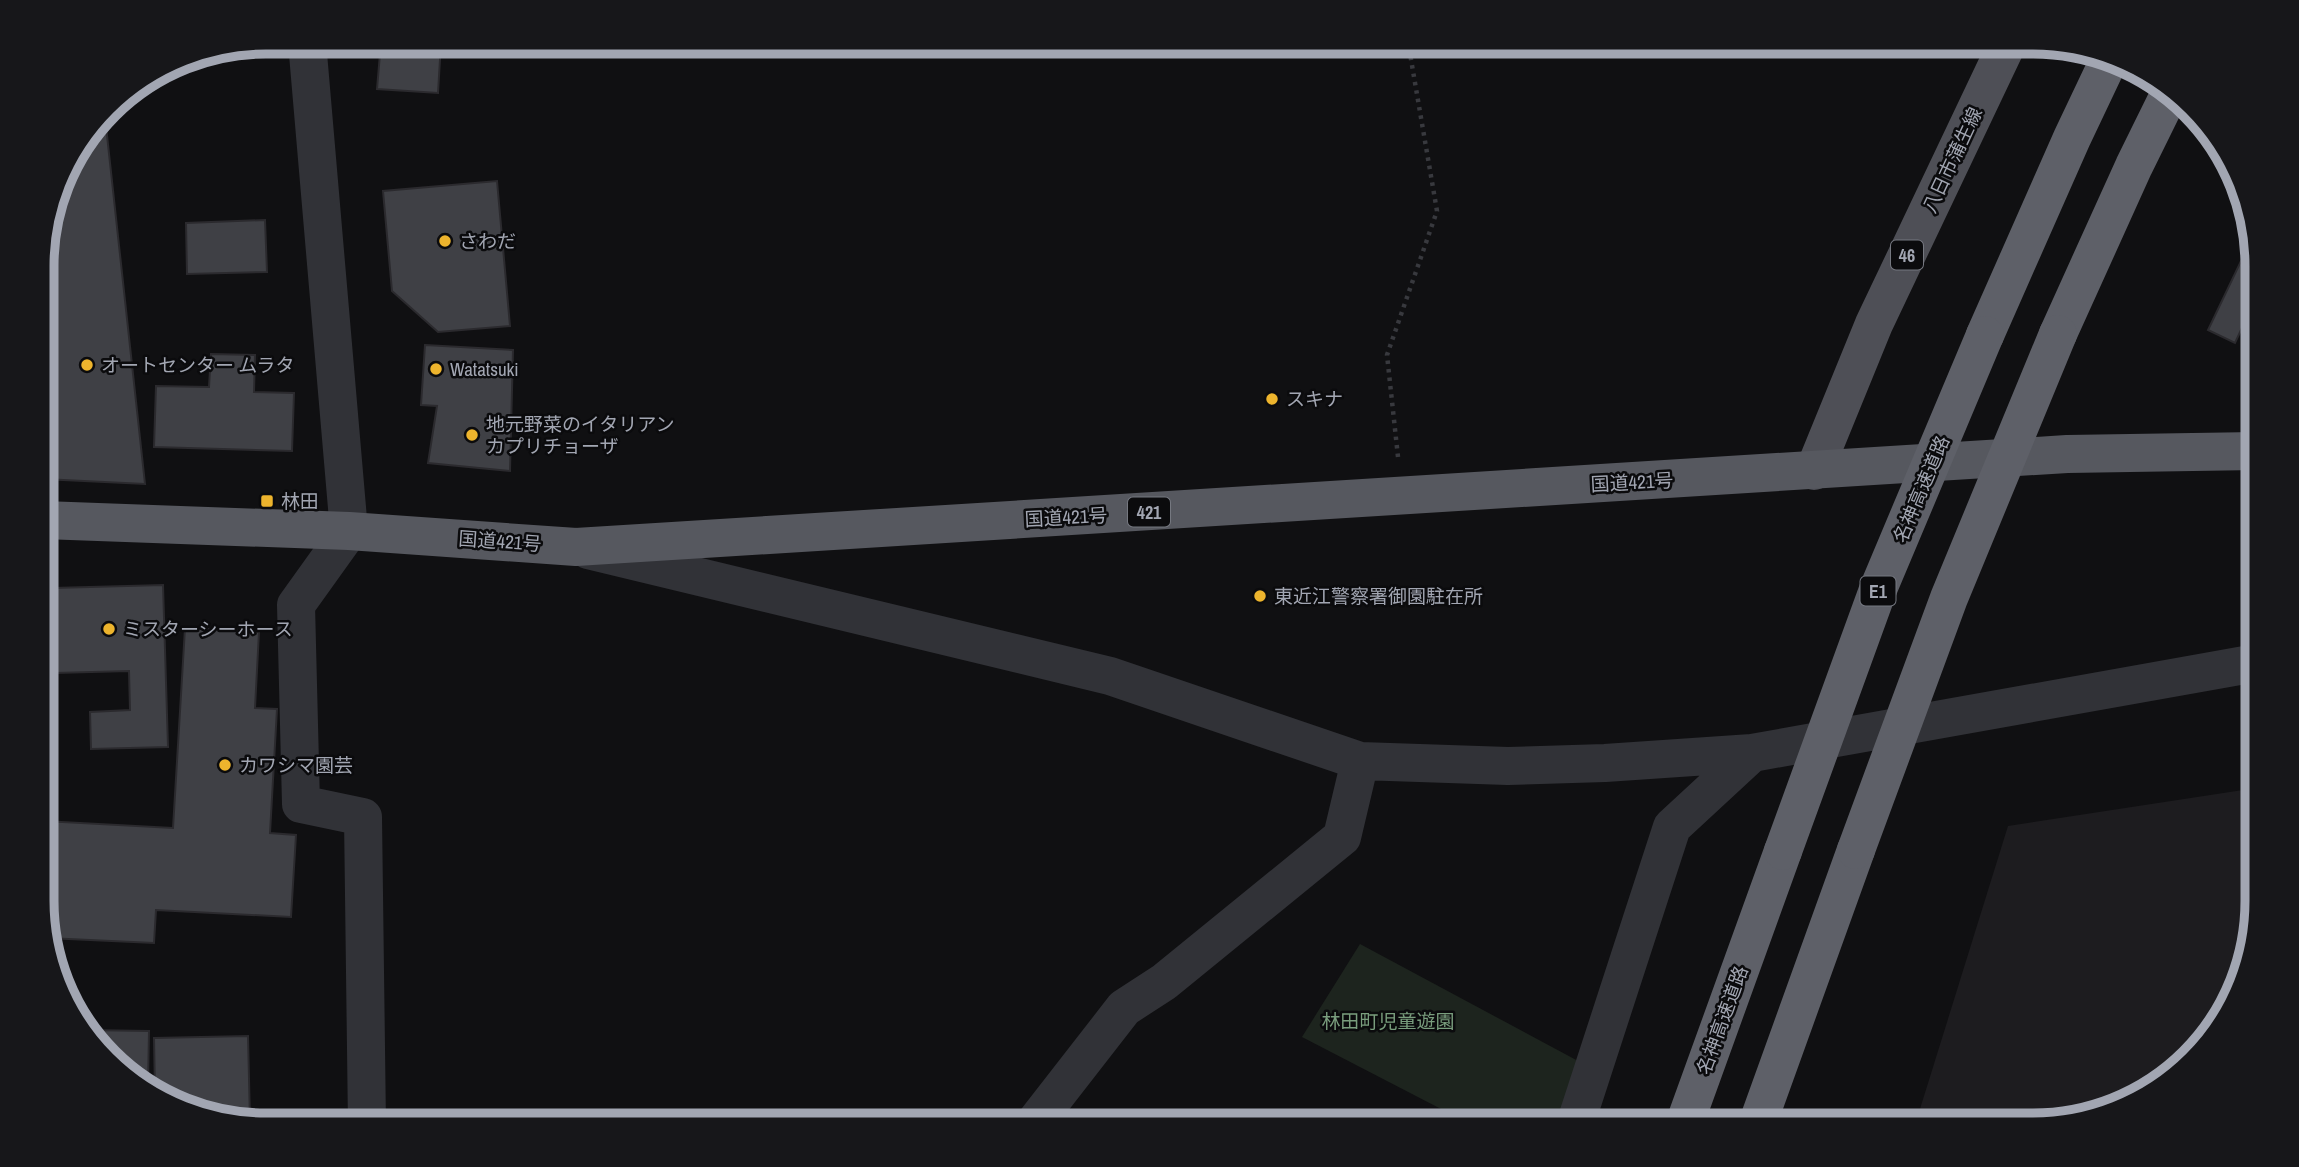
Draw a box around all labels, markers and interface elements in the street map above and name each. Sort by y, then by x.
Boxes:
street label: 八日市蒲生線 [1916,103,1988,217]
place label: さわだ [459,228,516,254]
marker: さわだ [437,233,453,249]
road number: 46 [1891,241,1923,270]
place label: オートセンター ムラタ [101,352,294,378]
place label: Watatsuki [450,356,519,382]
marker: オートセンター ムラタ [79,357,95,373]
marker: Watatsuki [428,361,444,377]
place label: スキナ [1286,386,1343,412]
marker: スキナ [1264,391,1280,407]
place label: 地元野菜のイタリアン カプリチョーザ [486,411,674,459]
marker: 地元野菜のイタリアン カプリチョーザ [464,427,480,443]
street label: 名神高速道路 [1887,431,1955,547]
street label: 国道421号 [1590,467,1674,497]
place label: 林田 [281,488,319,514]
marker: 林田 [259,493,275,509]
road number: 421 [1128,498,1170,526]
street label: 国道421号 [1024,502,1108,532]
street label: 国道421号 [458,525,542,557]
road number: E1 [1860,576,1896,606]
place label: 東近江警察署御園駐在所 [1274,583,1483,609]
marker: 東近江警察署御園駐在所 [1252,588,1268,604]
place label: ミスターシーホース [123,616,293,642]
marker: ミスターシーホース [101,621,117,637]
place label: カワシマ園芸 [239,752,353,778]
marker: カワシマ園芸 [217,757,233,773]
street label: 名神高速道路 [1690,962,1754,1078]
park label: 林田町児童遊園 [1321,1008,1455,1034]

